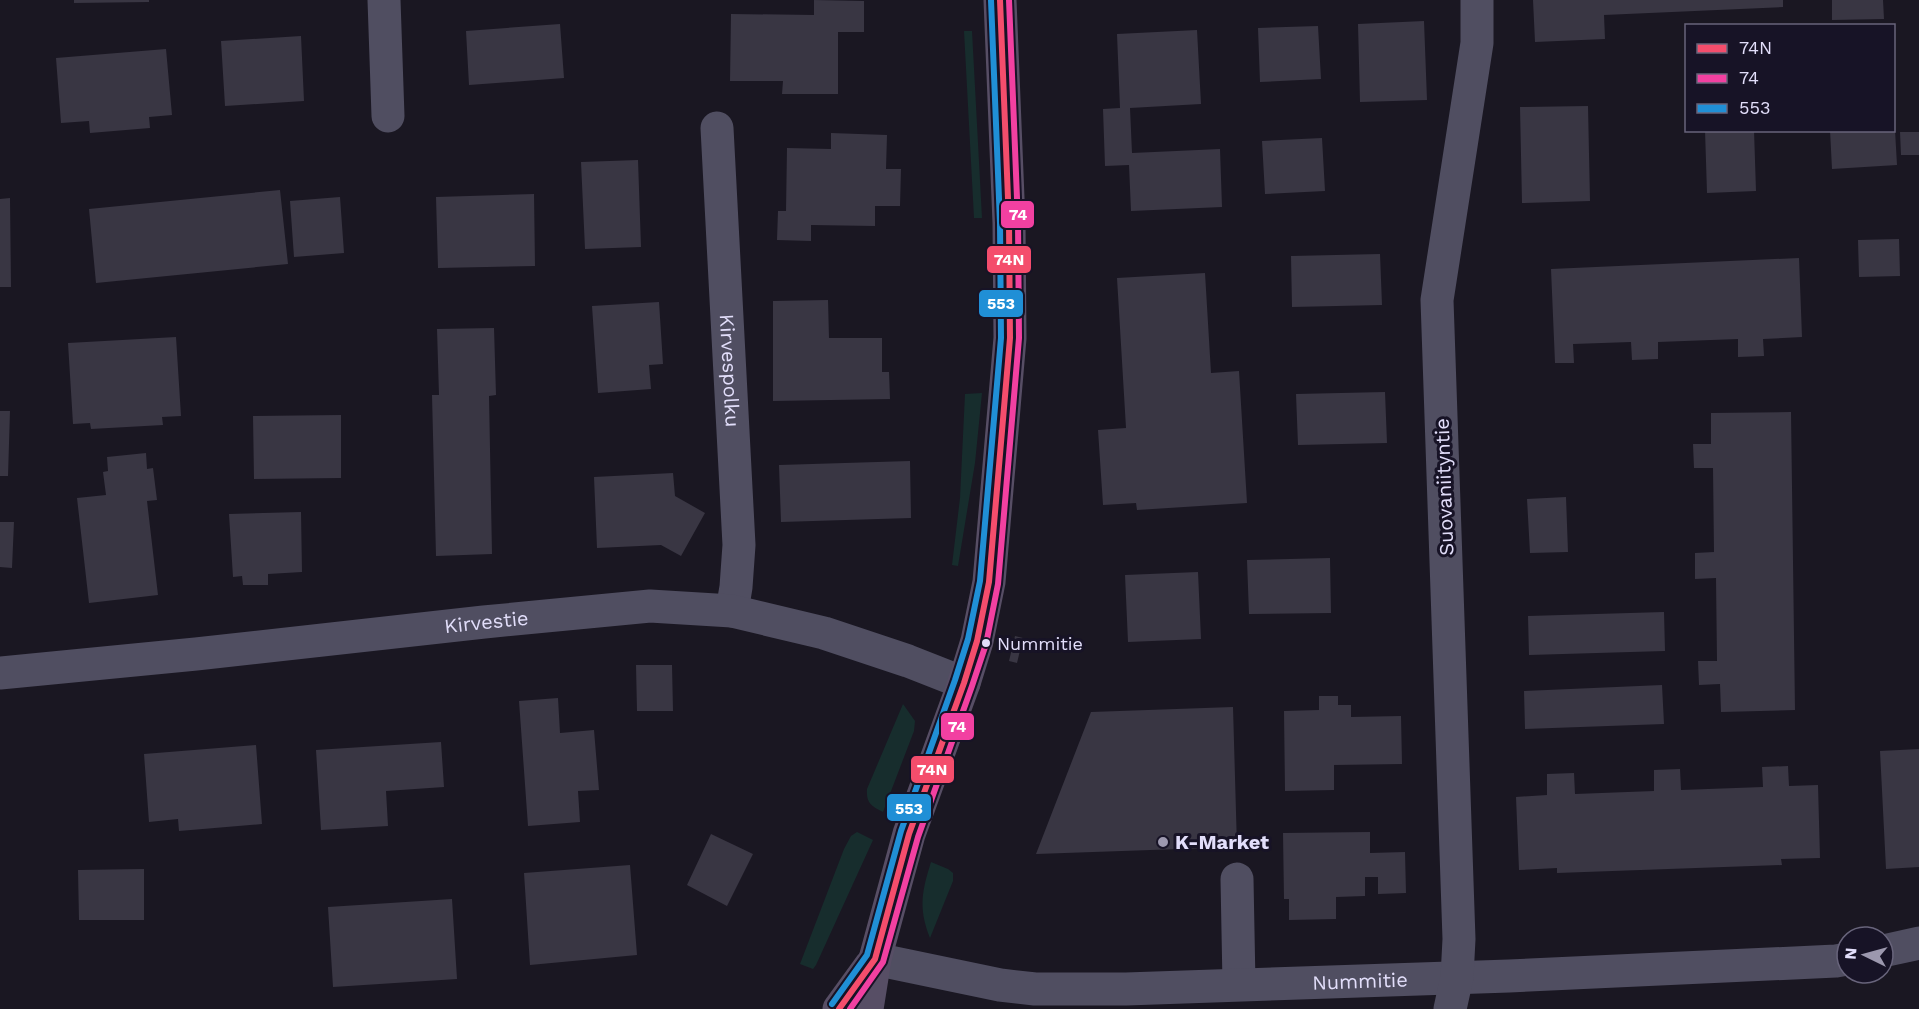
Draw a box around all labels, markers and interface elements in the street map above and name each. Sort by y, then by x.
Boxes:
legend [1685,24,1895,132]
text: 74N [1739,37,1772,58]
text: 74 [1739,67,1759,88]
text: 553 [1739,97,1770,118]
line badge: 74 [1000,200,1035,229]
text: 74 [1009,205,1027,224]
line badge: 74N [986,245,1032,274]
text: 74N [994,250,1024,269]
line badge: 553 [978,289,1024,318]
text: 553 [987,294,1015,313]
street label: Kirvespolku [715,313,745,428]
street label: Suovaniityntie [1430,418,1458,556]
street label: Kirvestie [443,606,529,638]
place label: Nummitie [997,633,1083,654]
marker: Nummitie [980,637,992,649]
line badge: 74 [940,712,975,741]
text: 74 [948,717,966,736]
line badge: 74N [910,755,955,784]
text: 74N [917,760,947,779]
line badge: 553 [886,793,932,822]
text: 553 [895,799,923,818]
place label: K-Market [1175,830,1269,854]
marker: K-Market [1156,835,1170,849]
north arrow [1835,925,1895,985]
text: N [1841,947,1861,960]
street label: Nummitie [1312,967,1408,995]

